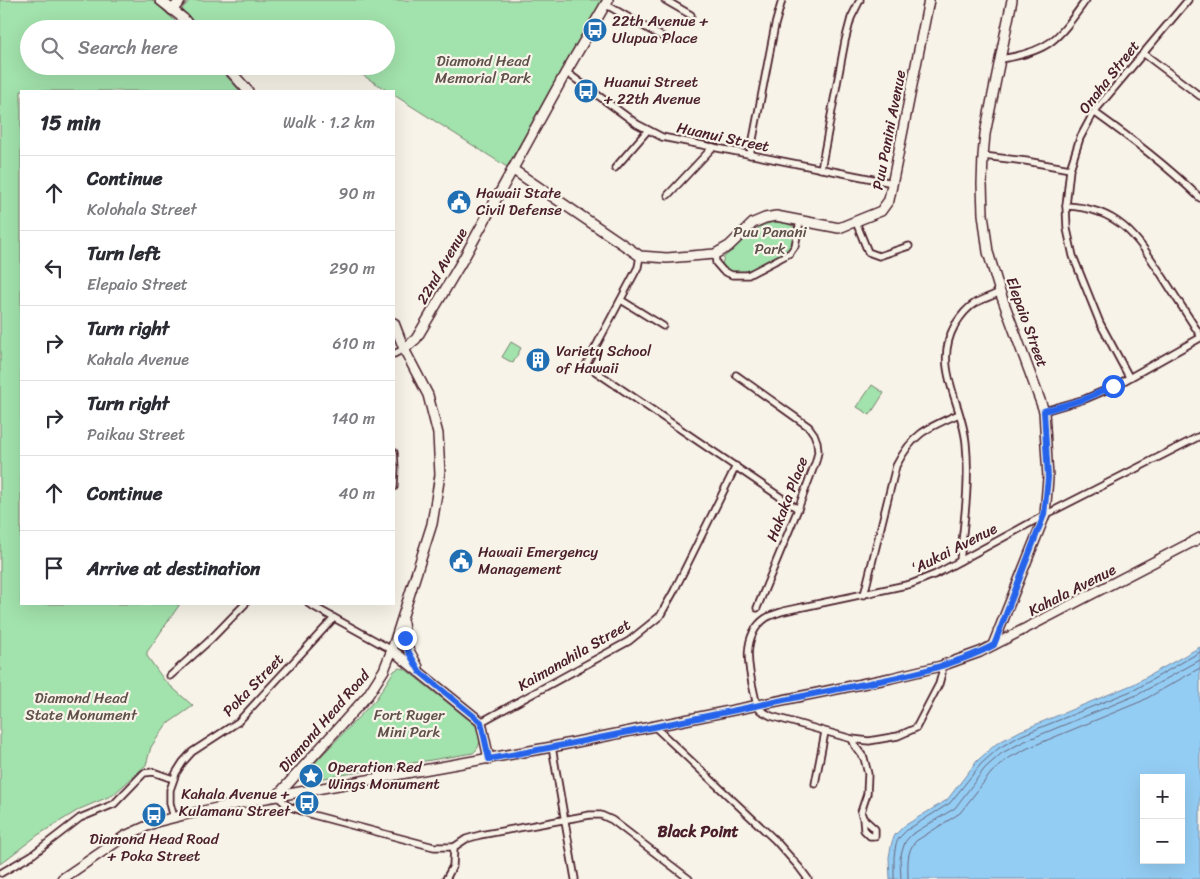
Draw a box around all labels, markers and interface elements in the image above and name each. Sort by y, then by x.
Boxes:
place label: 22th Avenue + Ulupua Place [612,8,709,51]
bus stop icon: 22th Avenue + Ulupua Place [582,17,608,43]
search box [20,20,395,75]
text: Search here [78,31,178,64]
icon: search [38,34,66,62]
street label: Onaha Street [1072,34,1147,120]
park label: Diamond Head Memorial Park [435,48,531,91]
street label: Puu Panini Avenue [865,68,913,192]
place label: Huanui Street + 22th Avenue [603,69,701,112]
bus stop icon: Huanui Street + 22th Avenue [573,78,599,104]
text: 15 min [40,104,101,142]
text: Walk · 1.2 km [283,108,375,137]
street label: Huanui Street [674,115,772,160]
text: Continue [87,162,163,195]
icon: ahead [40,179,68,207]
text: 90 m [339,179,375,208]
place label: Hawaii State Civil Defense [476,180,562,223]
public building icon: Hawaii State Civil Defense [446,189,472,215]
text: Kolohala Street [87,195,197,224]
park label: Puu Panani Park [733,219,807,262]
street label: 22nd Avenue [409,223,475,309]
text: Turn left [87,237,160,270]
icon: left [40,254,68,282]
text: 290 m [329,254,375,283]
text: Elepaio Street [87,270,188,299]
street label: Elepaio Street [999,273,1056,371]
text: Turn right [87,312,169,345]
icon: right [40,329,68,357]
text: 610 m [332,329,375,358]
place label: Variety School of Hawaii [556,338,652,381]
text: Kahala Avenue [87,345,189,374]
building icon: Variety School of Hawaii [525,347,551,373]
route start [1102,375,1125,398]
text: Turn right [87,387,169,420]
icon: right [40,404,68,432]
text: 140 m [332,404,375,433]
text: Paikau Street [87,420,185,449]
street label: Hakaka Place [759,452,815,545]
text: Continue [87,477,163,510]
icon: ahead [40,479,68,507]
text: 40 m [338,479,375,508]
street label: ʻAukai Avenue [908,516,1002,580]
place label: Hawaii Emergency Management [478,539,598,582]
public building icon: Hawaii Emergency Management [448,548,474,574]
text: Arrive at destination [87,552,260,585]
icon: arrive [40,554,68,582]
street label: Kahala Avenue [1023,557,1121,623]
street label: Kaimanahila Street [512,612,636,698]
route end [394,627,417,650]
street label: Poka Street [216,647,290,723]
street label: Diamond Head Road [272,663,377,778]
park label: Diamond Head State Monument [25,685,138,728]
park label: Fort Ruger Mini Park [374,702,445,745]
place label: Operation Red Wings Monument [328,754,440,797]
place icon: Operation Red Wings Monument [298,763,324,789]
map controls [1140,774,1185,864]
button: + [1140,774,1185,819]
place label: Kahala Avenue + Kulamanu Street [179,781,291,824]
bus stop icon: Kahala Avenue + Kulamanu Street [294,790,320,816]
bus stop icon: Diamond Head Road + Poka Street [141,802,167,828]
district label: Black Point [658,817,738,846]
button: − [1140,819,1185,864]
place label: Diamond Head Road + Poka Street [89,826,220,869]

